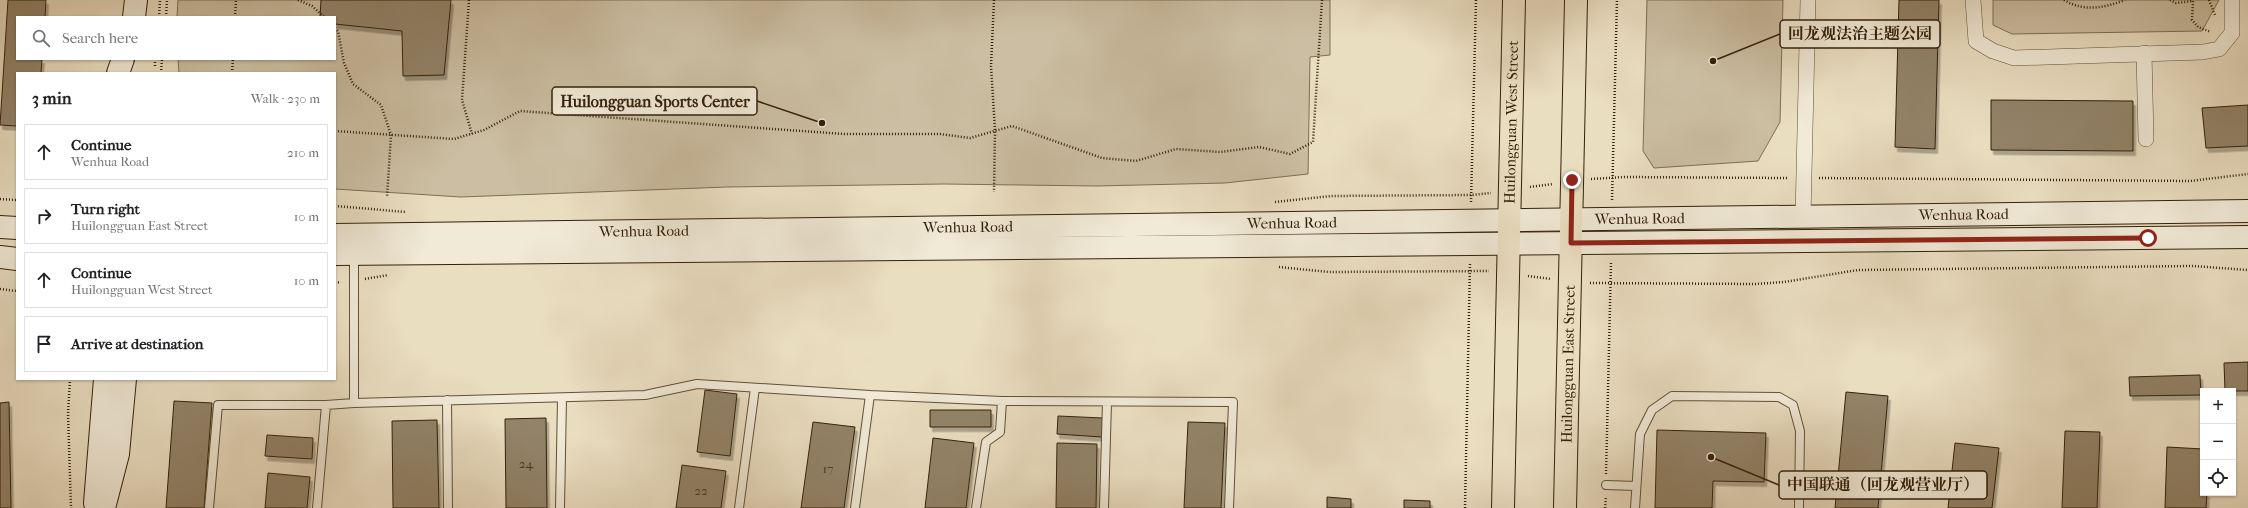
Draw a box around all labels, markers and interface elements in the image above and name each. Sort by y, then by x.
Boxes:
search box [16,16,336,60]
callout: 回龙观法治主题公园 [1780,20,1940,48]
text: 回龙观法治主题公园 [1788,24,1932,43]
icon: search [30,27,52,49]
text: Search here [62,29,138,47]
street label: Huilongguan West Street [1501,40,1522,204]
callout: Huilongguan Sports Center [552,87,757,115]
text: 3 min [32,88,72,108]
text: Walk · 230 m [251,91,320,106]
text: Huilongguan Sports Center [560,92,751,112]
text: Continue [71,136,131,154]
icon: ahead [33,141,55,163]
text: 210 m [287,145,319,160]
text: Wenhua Road [71,154,149,169]
route end [1563,171,1581,189]
text: Turn right [71,200,140,218]
icon: right [33,205,55,227]
street label: Wenhua Road [1918,205,2010,224]
text: 10 m [294,209,319,224]
street label: Wenhua Road [1594,209,1686,228]
street label: Wenhua Road [1246,213,1338,233]
street label: Wenhua Road [922,217,1014,237]
text: Huilongguan East Street [71,218,208,233]
street label: Wenhua Road [598,222,690,241]
route start [2139,229,2157,247]
text: Continue [71,264,131,282]
icon: ahead [33,269,55,291]
text: 10 m [294,273,319,288]
text: Huilongguan West Street [71,282,213,297]
street label: Huilongguan East Street [1557,284,1579,443]
icon: arrive [33,333,55,355]
text: Arrive at destination [71,335,203,353]
map controls [2200,388,2236,496]
button: + [2200,388,2236,424]
button: − [2200,424,2236,460]
house number: 24 [519,456,534,471]
button: locate [2200,460,2236,496]
house number: 17 [823,461,833,476]
callout: 中国联通（回龙观营业厅） [1779,471,1987,499]
text: 中国联通（回龙观营业厅） [1787,475,1979,494]
house number: 22 [694,483,708,498]

